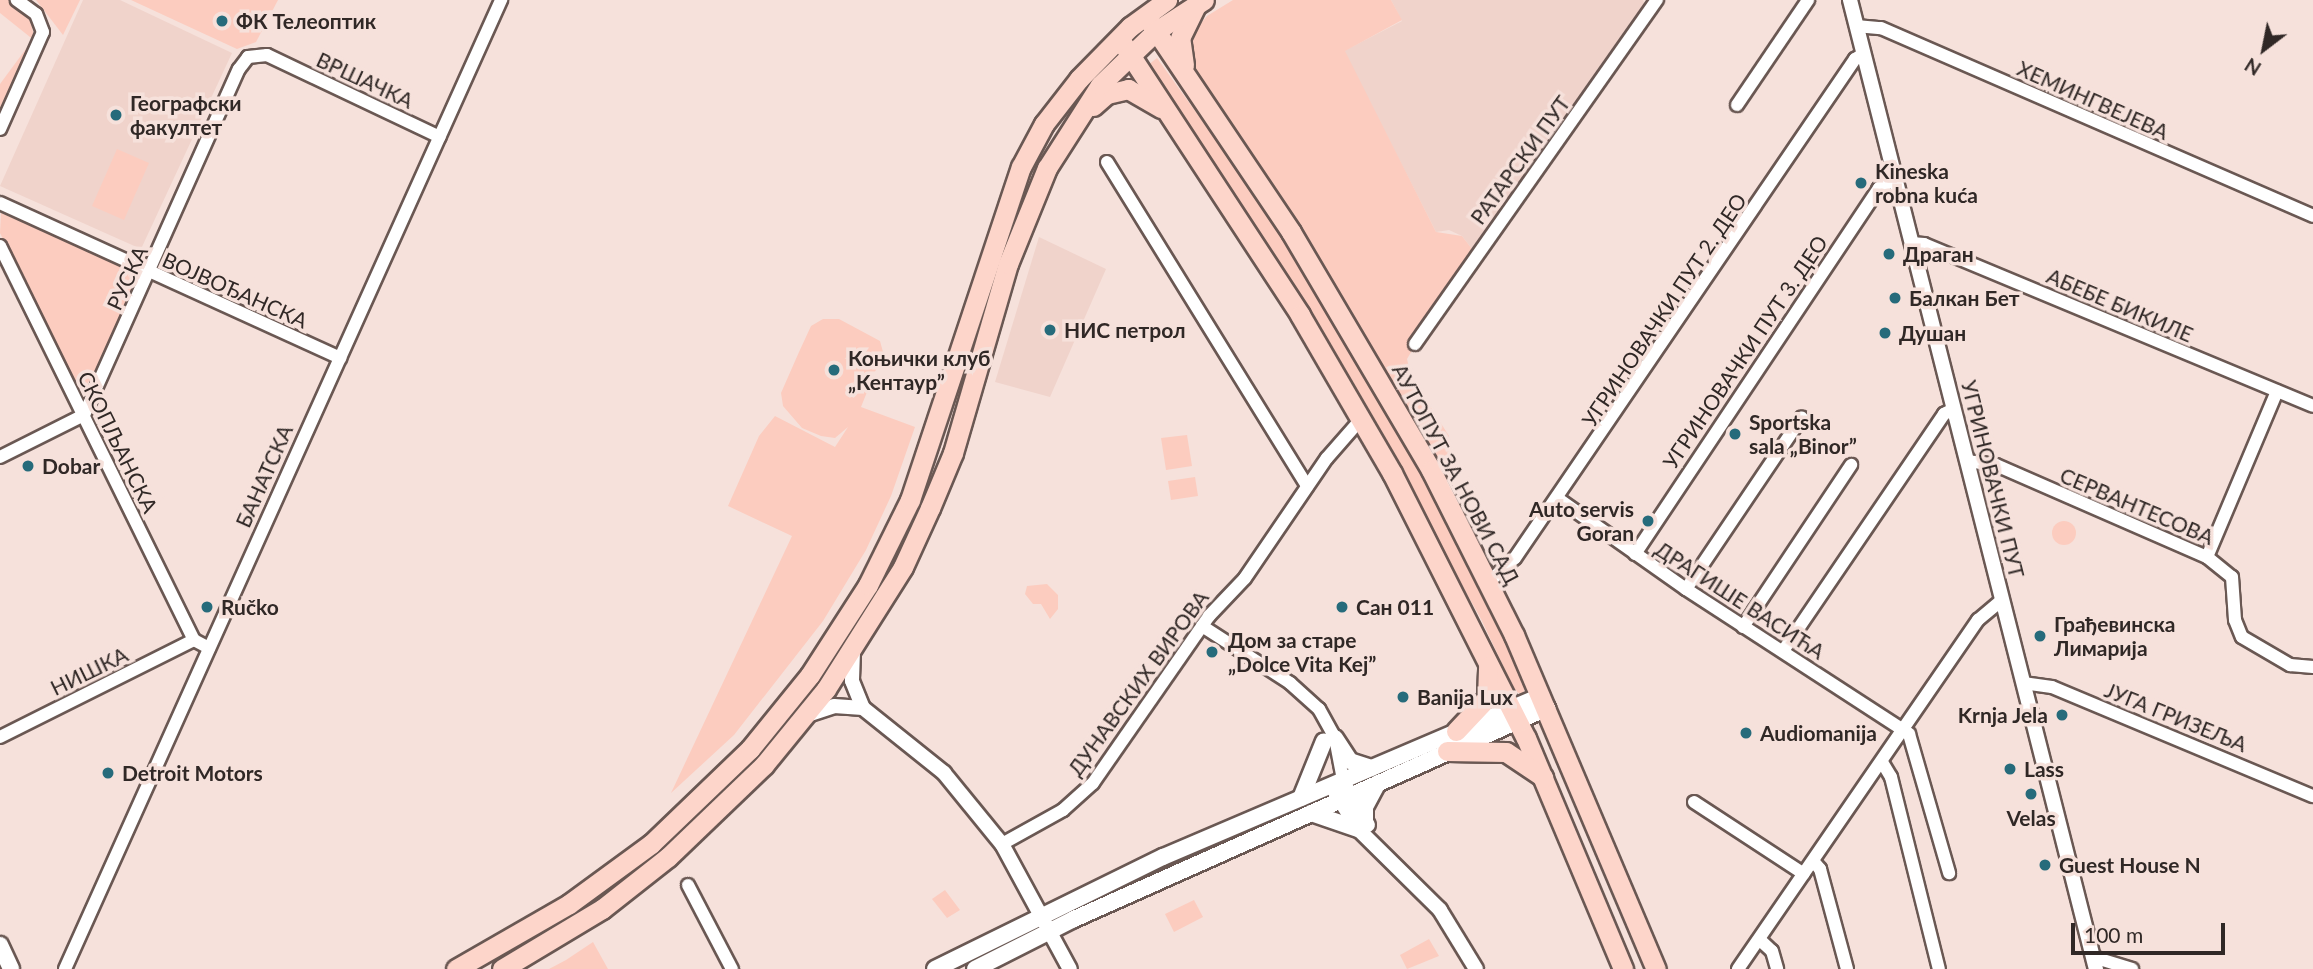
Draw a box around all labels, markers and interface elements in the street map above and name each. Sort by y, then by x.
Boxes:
place label: ФК Телеоптик [236,8,376,34]
marker: ФК Телеоптик [214,13,230,29]
north arrow [2229,14,2299,84]
street label: ВРШАЧКА [313,47,417,113]
text: N [2240,54,2265,81]
street label: ХЕМИНГВЕЈЕВА [2013,55,2173,145]
place label: Географски факултет [130,90,242,140]
street label: РАТАРСКИ ПУТ [1465,91,1575,229]
marker: Географски факултет [108,107,124,123]
place label: Kineska robna kuća [1875,158,1978,208]
marker: Kineska robna kuća [1853,175,1869,191]
street label: УГРИНОВАЧКИ ПУТ 2. ДЕО [1576,189,1752,431]
street label: УГРИНОВАЧКИ ПУТ 3. ДЕО [1657,231,1833,473]
place label: Драган [1903,241,1974,267]
street label: РУСКА [101,242,153,314]
marker: Драган [1881,246,1897,262]
street label: ВОЈВОЂАНСКА [159,247,311,333]
street label: АБЕБЕ БИКИЛЕ [2043,263,2197,347]
place label: Балкан Бет [1909,285,2020,311]
marker: Балкан Бет [1887,290,1903,306]
place label: НИС петрол [1064,317,1186,343]
place label: Душан [1899,320,1966,346]
marker: НИС петрол [1042,322,1058,338]
marker: Душан [1877,325,1893,341]
place label: Коњички клуб „Кентаур” [848,345,990,395]
street label: АУТОПУТ ЗА НОВИ САД [1387,360,1525,588]
marker: Коњички клуб „Кентаур” [826,362,842,378]
street label: СКОПЉАНСКА [73,367,163,517]
street label: УГРИНОВАЧКИ ПУТ [1956,378,2030,580]
place label: Sportska sala „Binor” [1749,409,1857,459]
street label: БАНАТСКА [230,421,298,531]
marker: Sportska sala „Binor” [1727,426,1743,442]
place label: Dobar [42,453,100,479]
marker: Dobar [20,458,36,474]
street label: СЕРВАНТЕСОВА [2056,462,2218,550]
place label: Auto servis Goran [1529,496,1634,546]
marker: Auto servis Goran [1640,513,1656,529]
street label: ДРАГИШЕ ВАСИЋА [1651,536,1829,664]
street label: ДУНАВСКИХ ВИРОВА [1062,585,1214,781]
place label: Ručko [221,594,279,620]
place label: Сан 011 [1356,594,1434,620]
marker: Ručko [199,599,215,615]
marker: Сан 011 [1334,599,1350,615]
place label: Грађевинска Лимарија [2054,611,2176,661]
place label: Дом за старе „Dolce Vita Kej” [1228,627,1377,677]
marker: Грађевинска Лимарија [2032,628,2048,644]
street label: НИШКА [46,641,132,701]
marker: Дом за старе „Dolce Vita Kej” [1202,642,1222,662]
street label: ЈУГА ГРИЗЕЉА [2101,677,2251,757]
place label: Banija Lux [1417,684,1513,710]
marker: Banija Lux [1395,689,1411,705]
place label: Krnja Jela [1957,702,2048,728]
marker: Krnja Jela [2054,707,2070,723]
place label: Audiomanija [1760,720,1877,746]
marker: Audiomanija [1738,725,1754,741]
place label: Lass [2024,756,2064,782]
place label: Detroit Motors [122,760,263,786]
marker: Lass [2002,761,2018,777]
marker: Detroit Motors [100,765,116,781]
marker: Velas [2023,786,2039,802]
place label: Velas [2006,805,2056,831]
place label: Guest House N [2059,852,2201,878]
marker: Guest House N [2037,857,2053,873]
scale bar [2075,909,2229,953]
text: 100 m [2084,922,2143,947]

